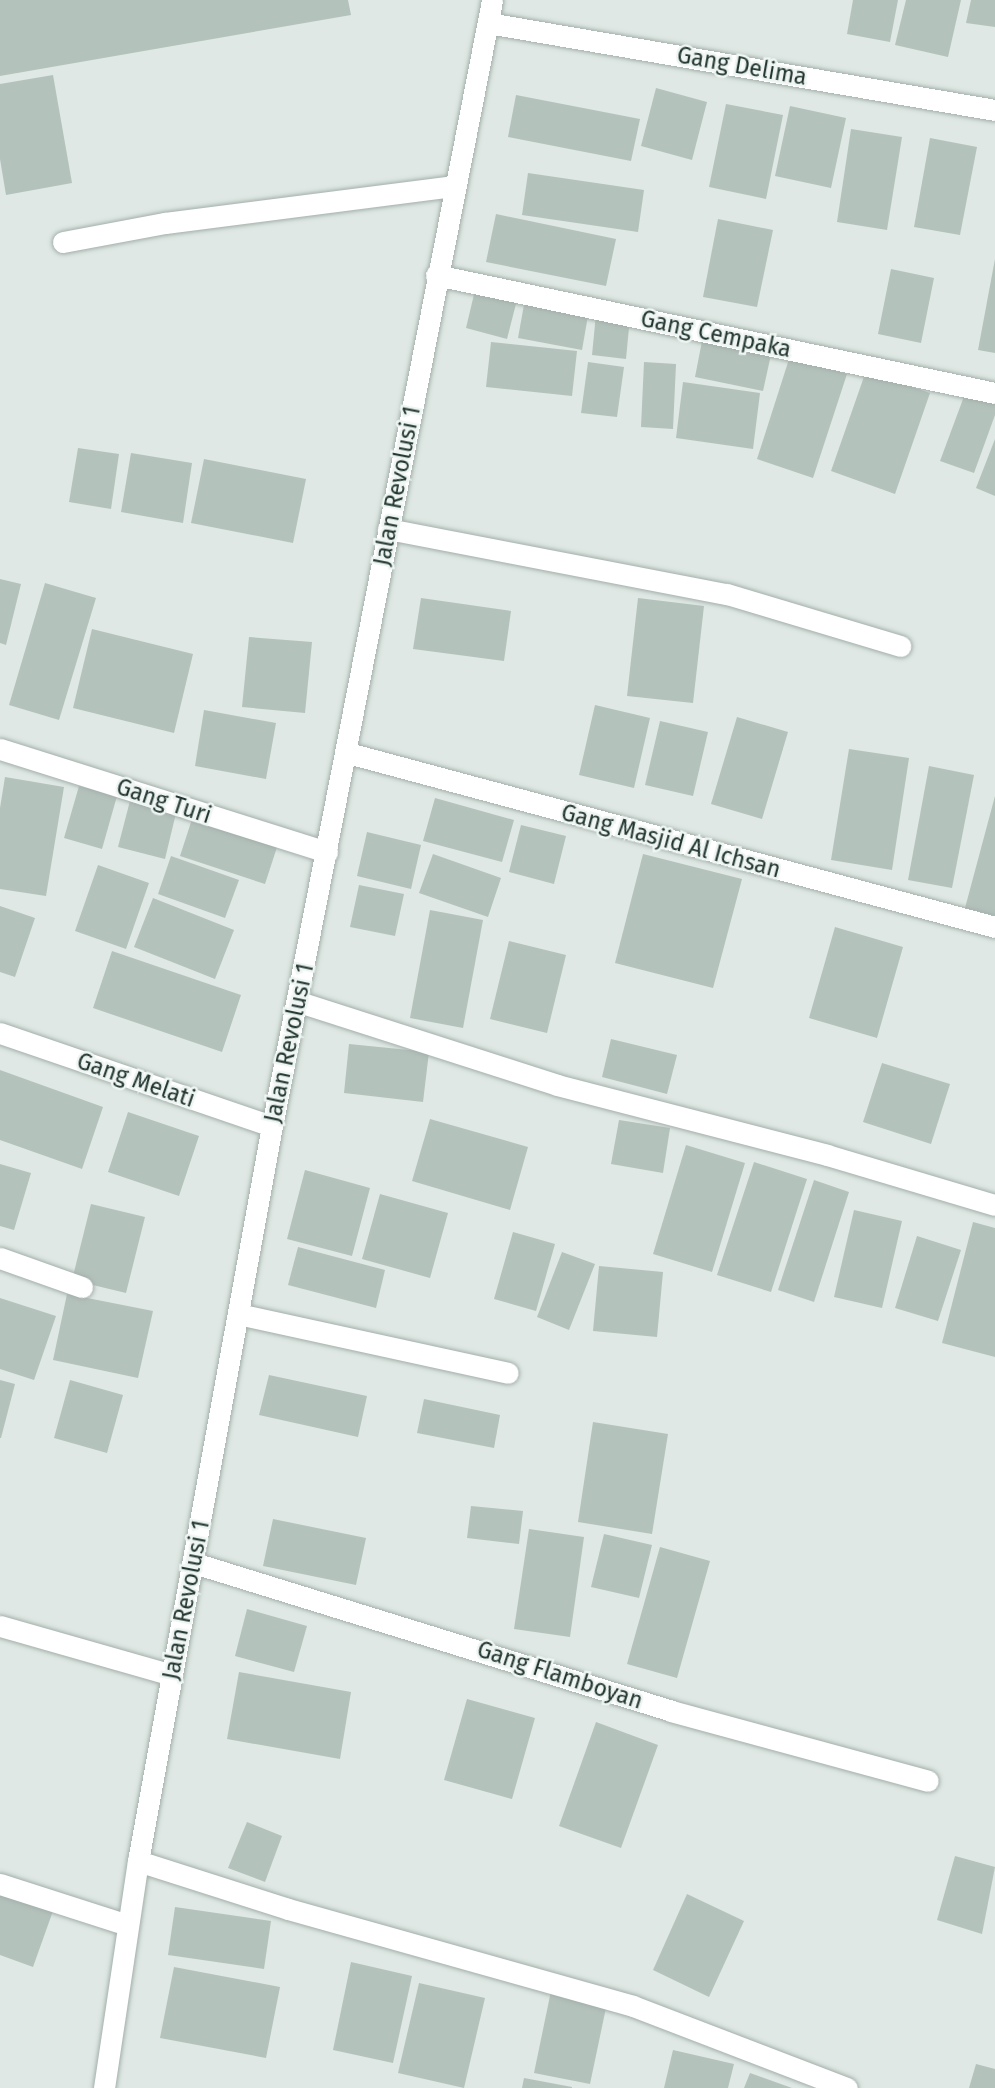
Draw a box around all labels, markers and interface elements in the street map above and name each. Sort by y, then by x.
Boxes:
street label: Gang Delima [675,41,809,91]
street label: Gang Cempaka [638,305,794,363]
street label: Jalan Revolusi 1 [368,404,426,568]
street label: Gang Turi [113,773,215,829]
street label: Gang Masjid Al Ichsan [558,798,784,884]
street label: Jalan Revolusi 1 [259,961,319,1125]
street label: Gang Melati [73,1047,199,1113]
street label: Jalan Revolusi 1 [157,1518,215,1682]
street label: Gang Flamboyan [474,1635,646,1715]

